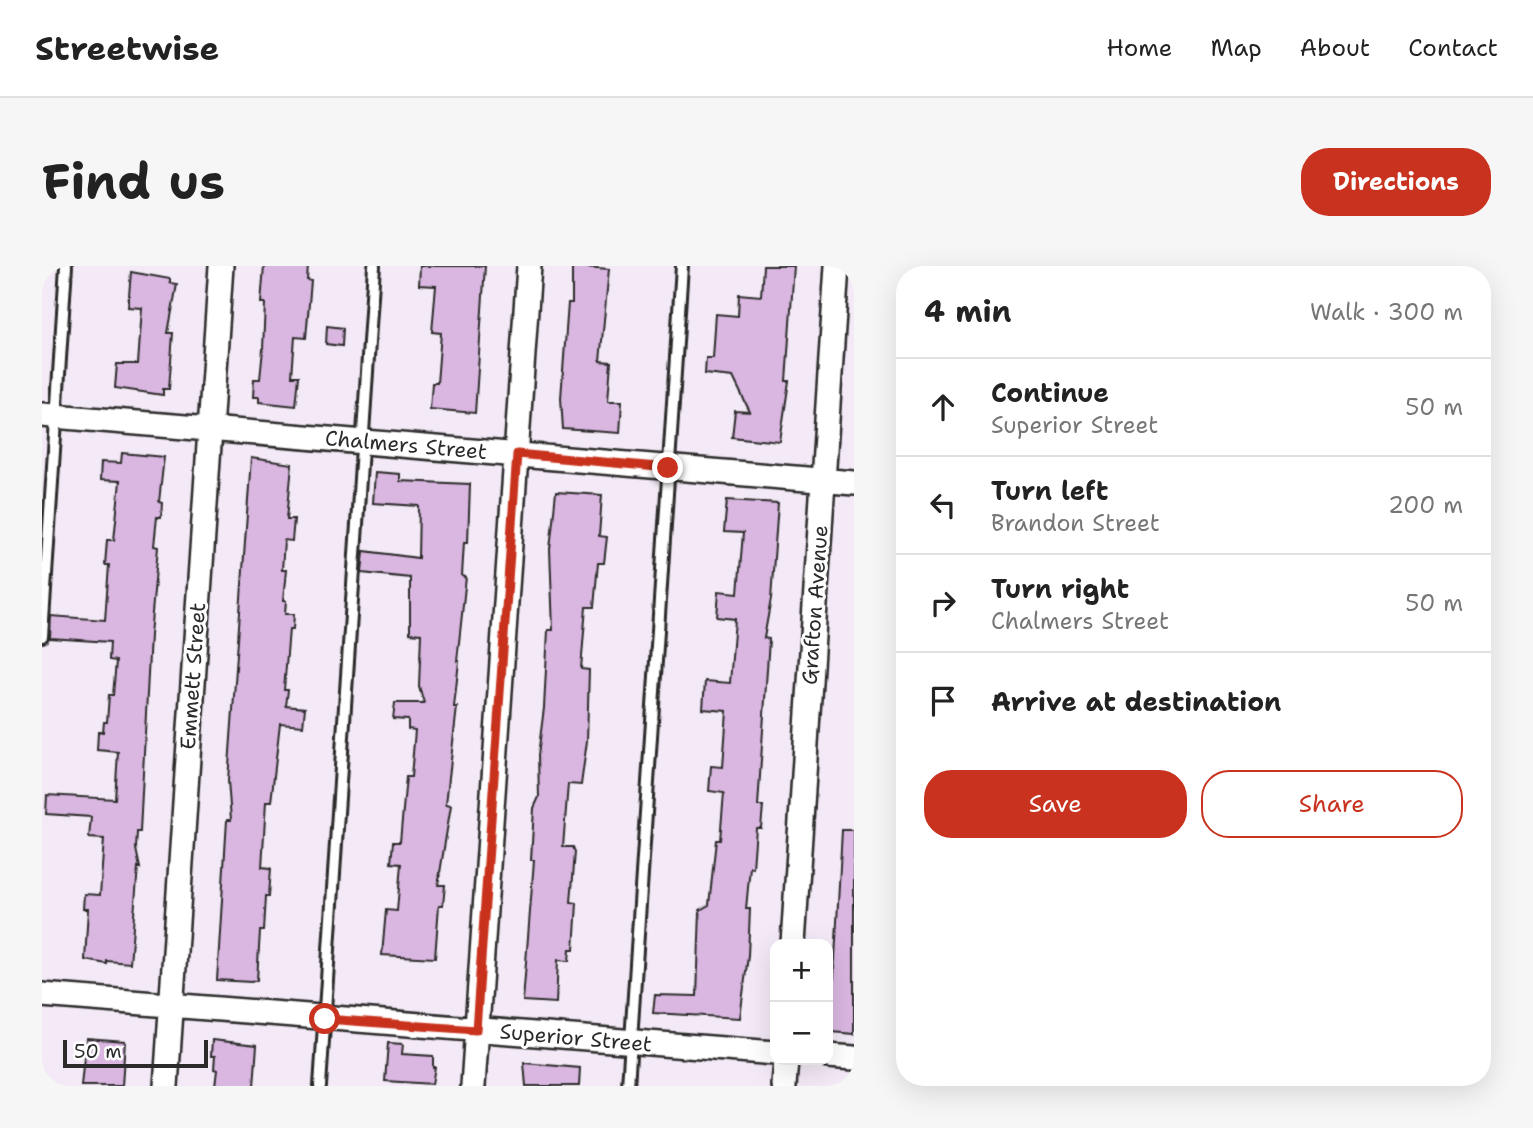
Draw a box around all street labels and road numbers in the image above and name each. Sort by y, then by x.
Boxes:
street label: Chalmers Street [324,424,488,466]
street label: Grafton Avenue [795,524,835,686]
street label: Emmett Street [174,602,212,750]
street label: Superior Street [499,1017,653,1059]

